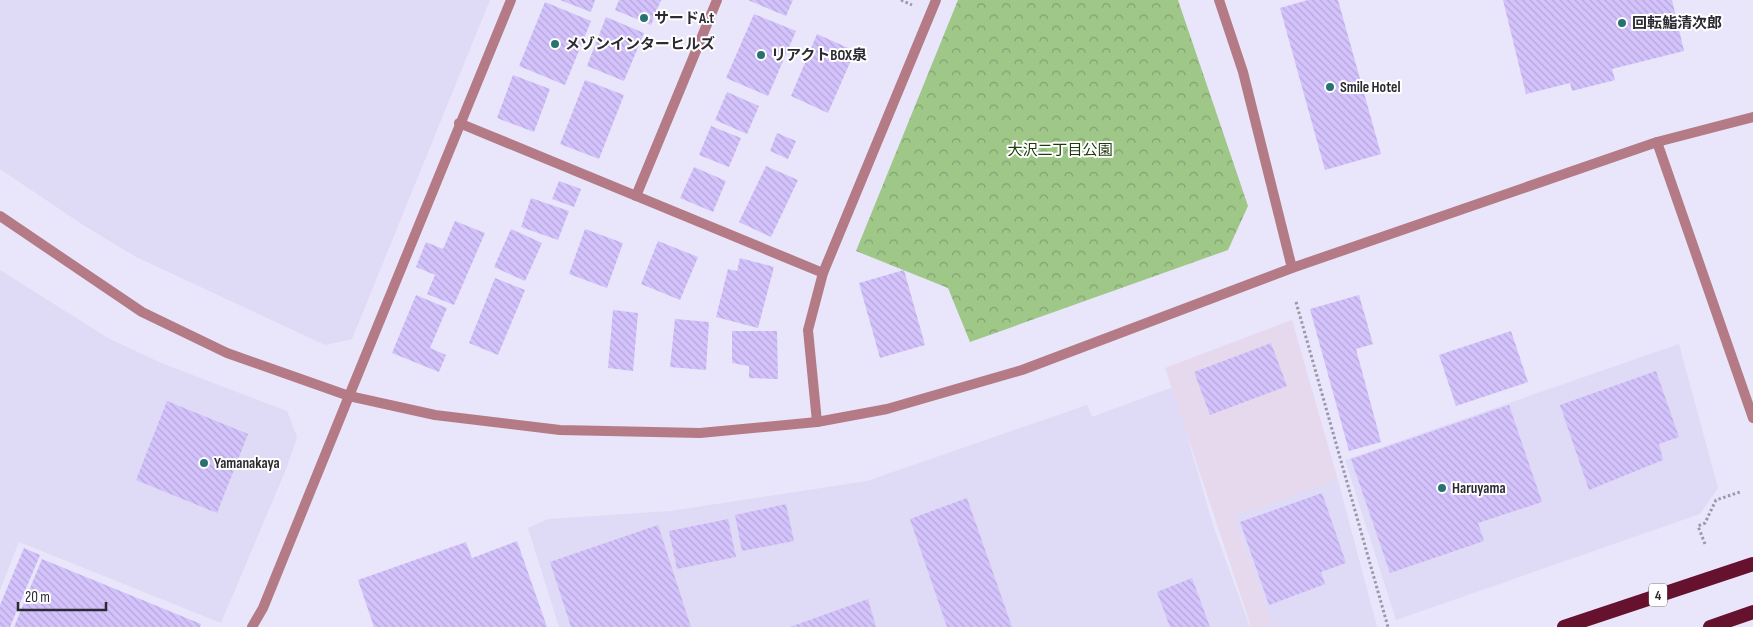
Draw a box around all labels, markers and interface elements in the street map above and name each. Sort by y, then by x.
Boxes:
place label: サードA.t [654,9,714,28]
marker: サードA.t [638,12,650,24]
place label: 回転鮨清次郎 [1632,14,1722,33]
marker: 回転鮨清次郎 [1616,17,1628,29]
place label: メゾンインターヒルズ [565,35,715,54]
marker: メゾンインターヒルズ [549,38,561,50]
place label: リアクトBOX泉 [771,46,867,65]
marker: リアクトBOX泉 [755,49,767,61]
place label: Smile Hotel [1340,78,1400,97]
marker: Smile Hotel [1324,81,1336,93]
park label: 大沢二丁目公園 [1007,141,1113,160]
place label: Yamanakaya [214,454,280,473]
marker: Yamanakaya [198,457,210,469]
place label: Haruyama [1452,479,1506,498]
marker: Haruyama [1436,482,1448,494]
scale bar [18,580,105,612]
road number: 4 [1649,584,1667,606]
text: 20 m [25,588,50,607]

